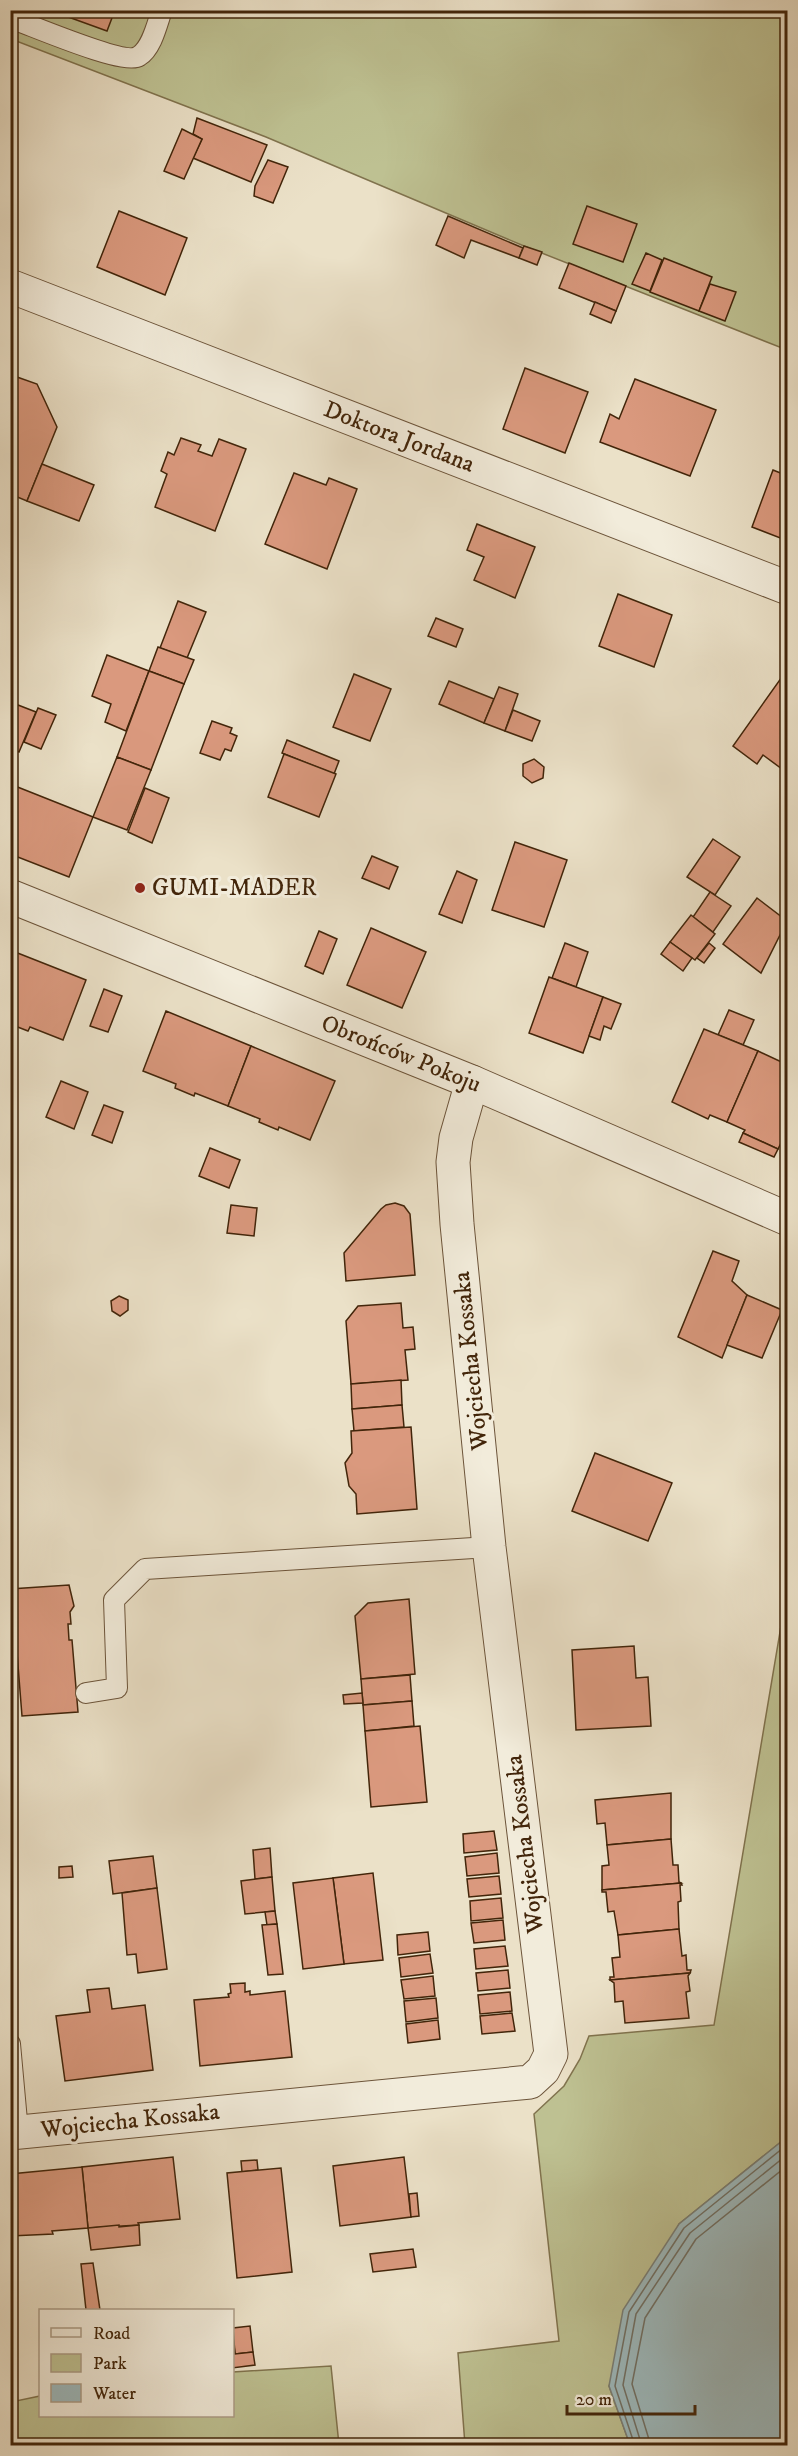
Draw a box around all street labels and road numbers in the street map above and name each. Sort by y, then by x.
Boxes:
street label: Doktora Jordana [319,394,479,480]
street label: Obrońców Pokoju [317,1008,485,1100]
street label: Wojciecha Kossaka [447,1269,495,1453]
street label: Wojciecha Kossaka [499,1752,551,1936]
street label: Wojciecha Kossaka [38,2097,222,2145]

